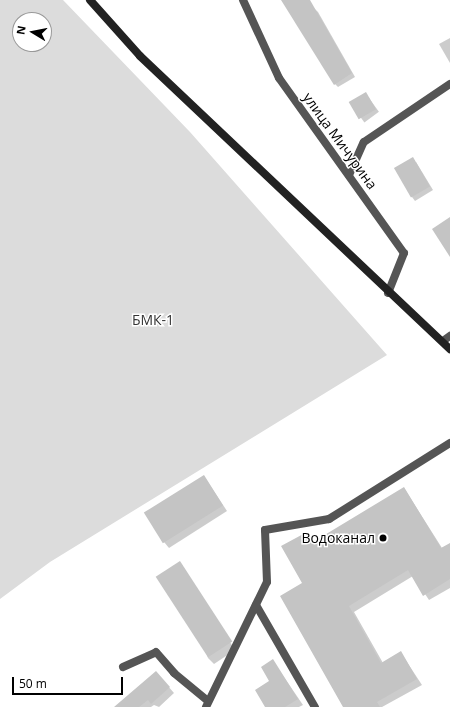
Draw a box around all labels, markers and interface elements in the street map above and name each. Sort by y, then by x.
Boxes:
north arrow [12,12,52,52]
text: N [13,24,29,36]
street label: улица Мичурина [299,89,381,193]
park label: БМК-1 [132,312,174,328]
place label: Водоканал [301,530,375,546]
marker: Водоканал [378,533,388,543]
scale bar [14,669,125,695]
text: 50 m [19,675,47,692]

